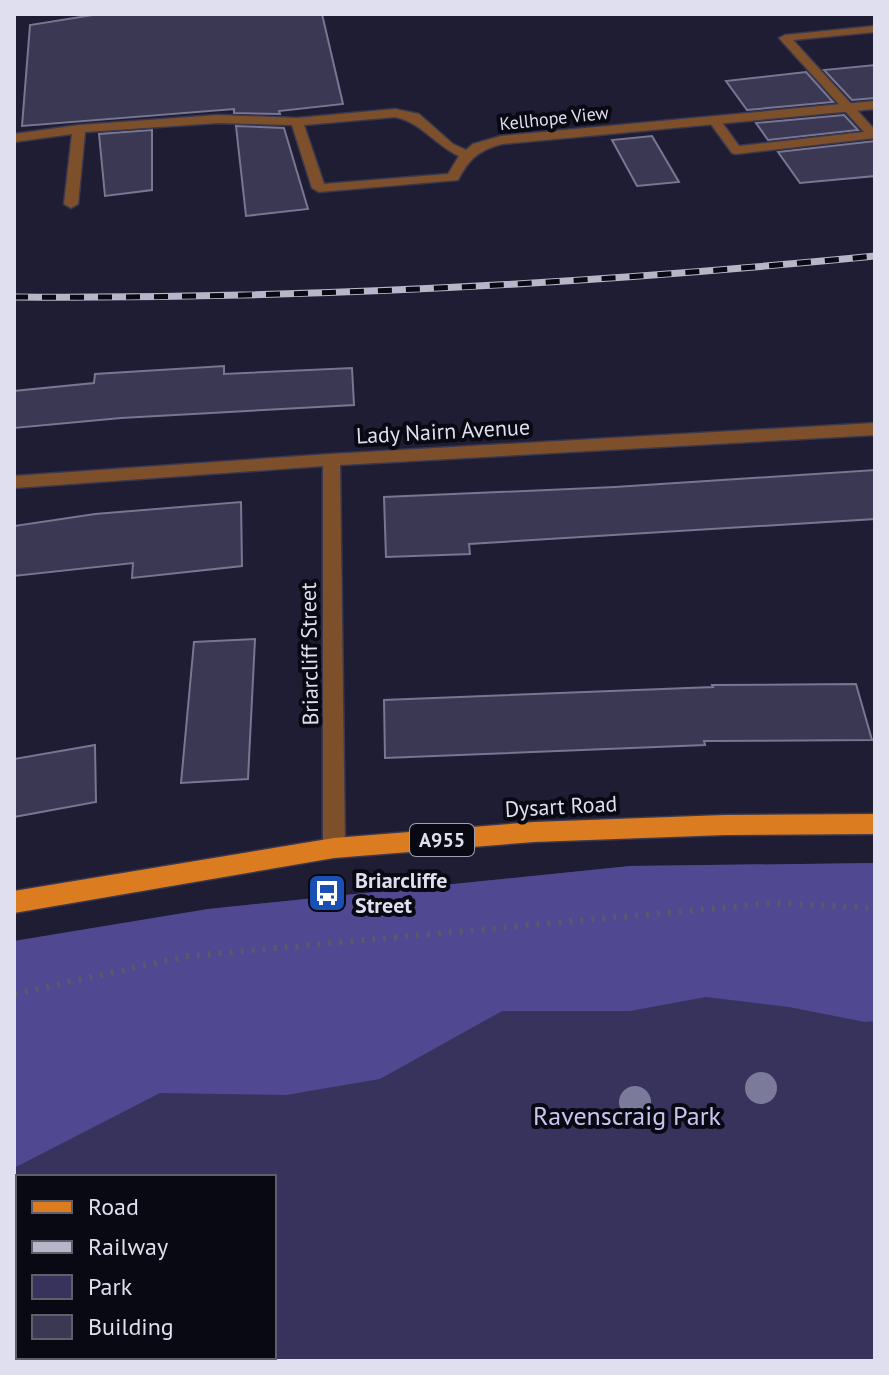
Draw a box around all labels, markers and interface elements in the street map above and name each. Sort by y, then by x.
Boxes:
street label: Kellhope View [498,101,610,135]
street label: Lady Nairn Avenue [355,412,531,450]
street label: Briarcliff Street [294,582,324,726]
street label: Dysart Road [504,789,618,823]
road number: A955 [410,824,474,856]
place label: Briarcliffe Street [355,866,447,919]
bus stop icon: Briarcliffe Street [306,872,348,914]
park label: Ravenscraig Park [533,1099,721,1132]
legend [16,1175,276,1359]
text: Road [88,1191,139,1222]
text: Railway [88,1231,168,1262]
text: Park [88,1271,133,1302]
text: Building [88,1311,174,1342]

